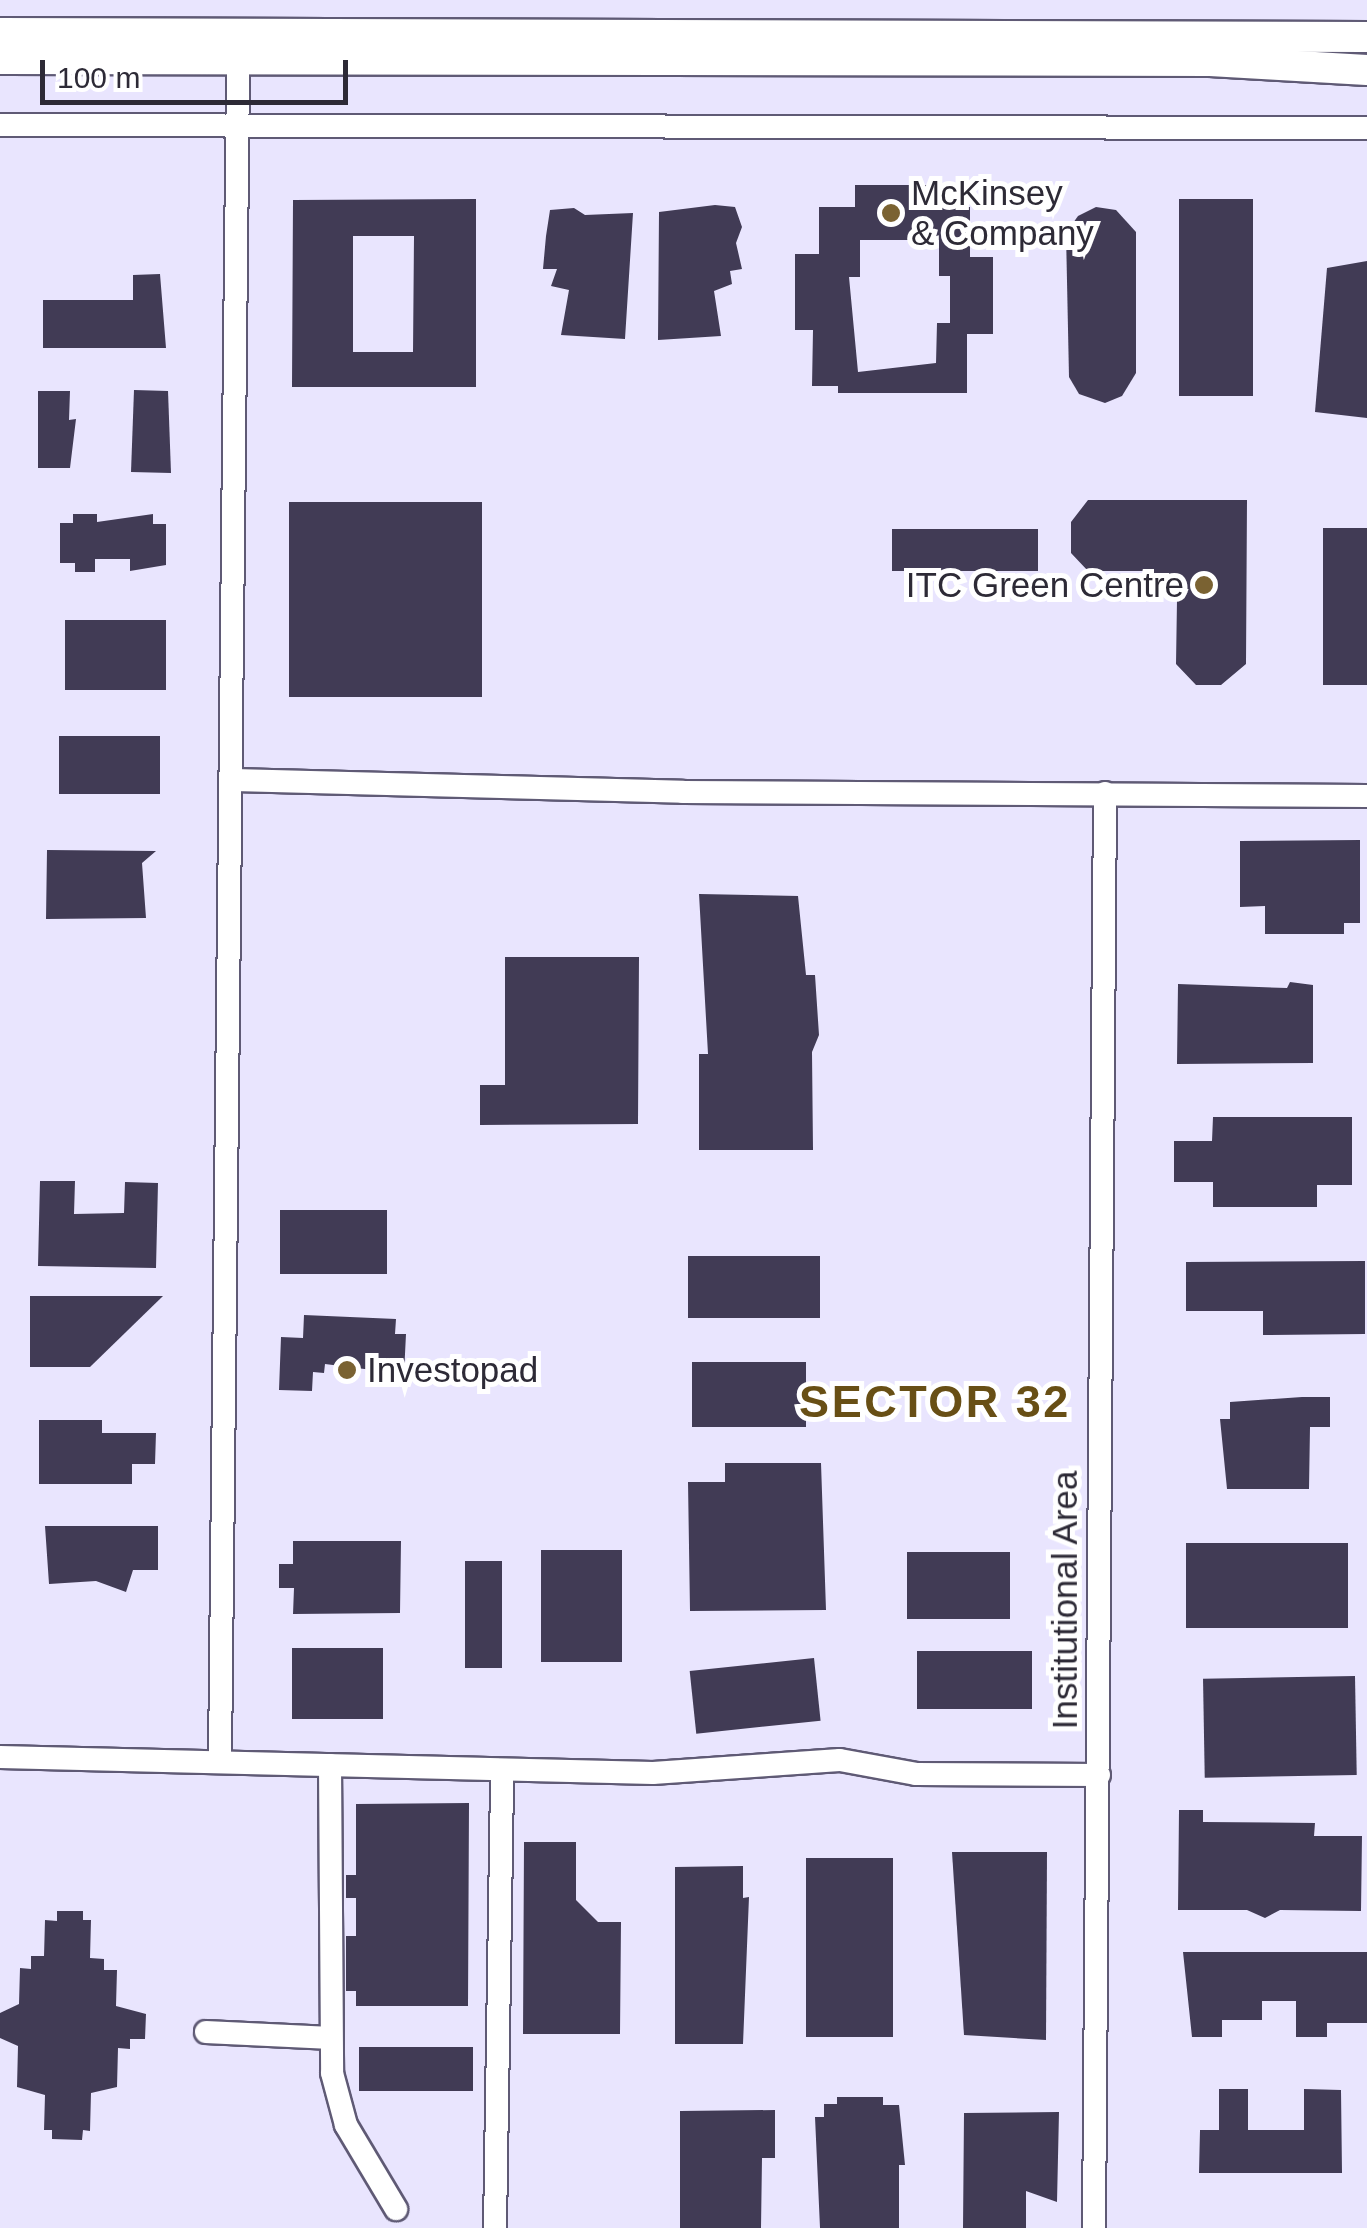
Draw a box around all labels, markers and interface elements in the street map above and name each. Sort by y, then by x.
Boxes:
scale bar [45,40,352,102]
text: 100 m [57,61,140,94]
place label: McKinsey & Company [911,172,1094,254]
marker: McKinsey & Company [880,202,902,224]
place label: ITC Green Centre [906,564,1184,606]
marker: ITC Green Centre [1193,574,1215,596]
place label: Investopad [367,1349,538,1391]
marker: Investopad [336,1359,358,1381]
district label: SECTOR 32 [799,1375,1071,1429]
street label: Institutional Area [1044,1470,1086,1730]

